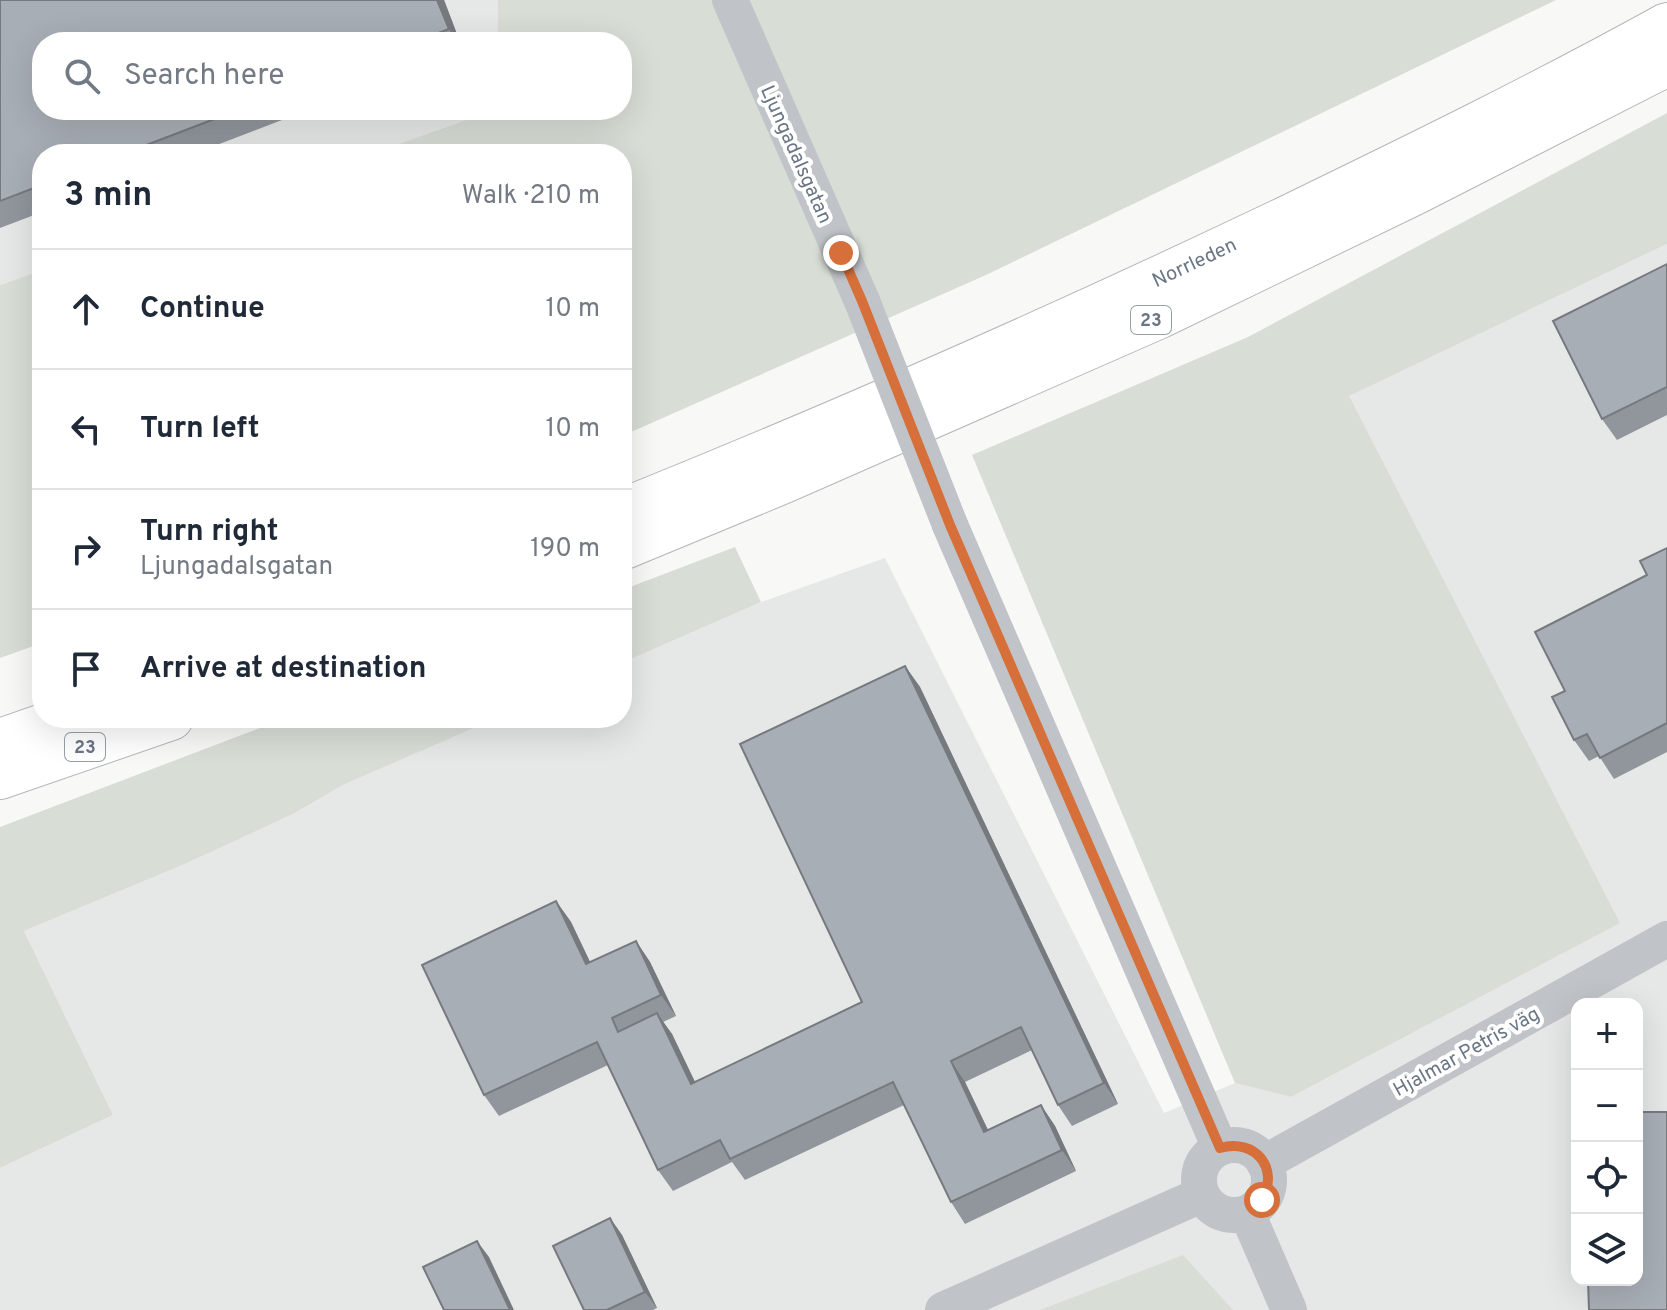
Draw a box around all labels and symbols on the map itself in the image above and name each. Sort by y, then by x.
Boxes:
street label: Ljungadalsgatan [753,82,837,228]
street label: Norrleden [1148,233,1241,295]
route end [823,235,859,271]
road number: 23 [1131,306,1171,334]
road number: 23 [65,733,105,761]
street label: Hjalmar Petris väg [1389,1002,1545,1104]
route start [1244,1182,1280,1218]

